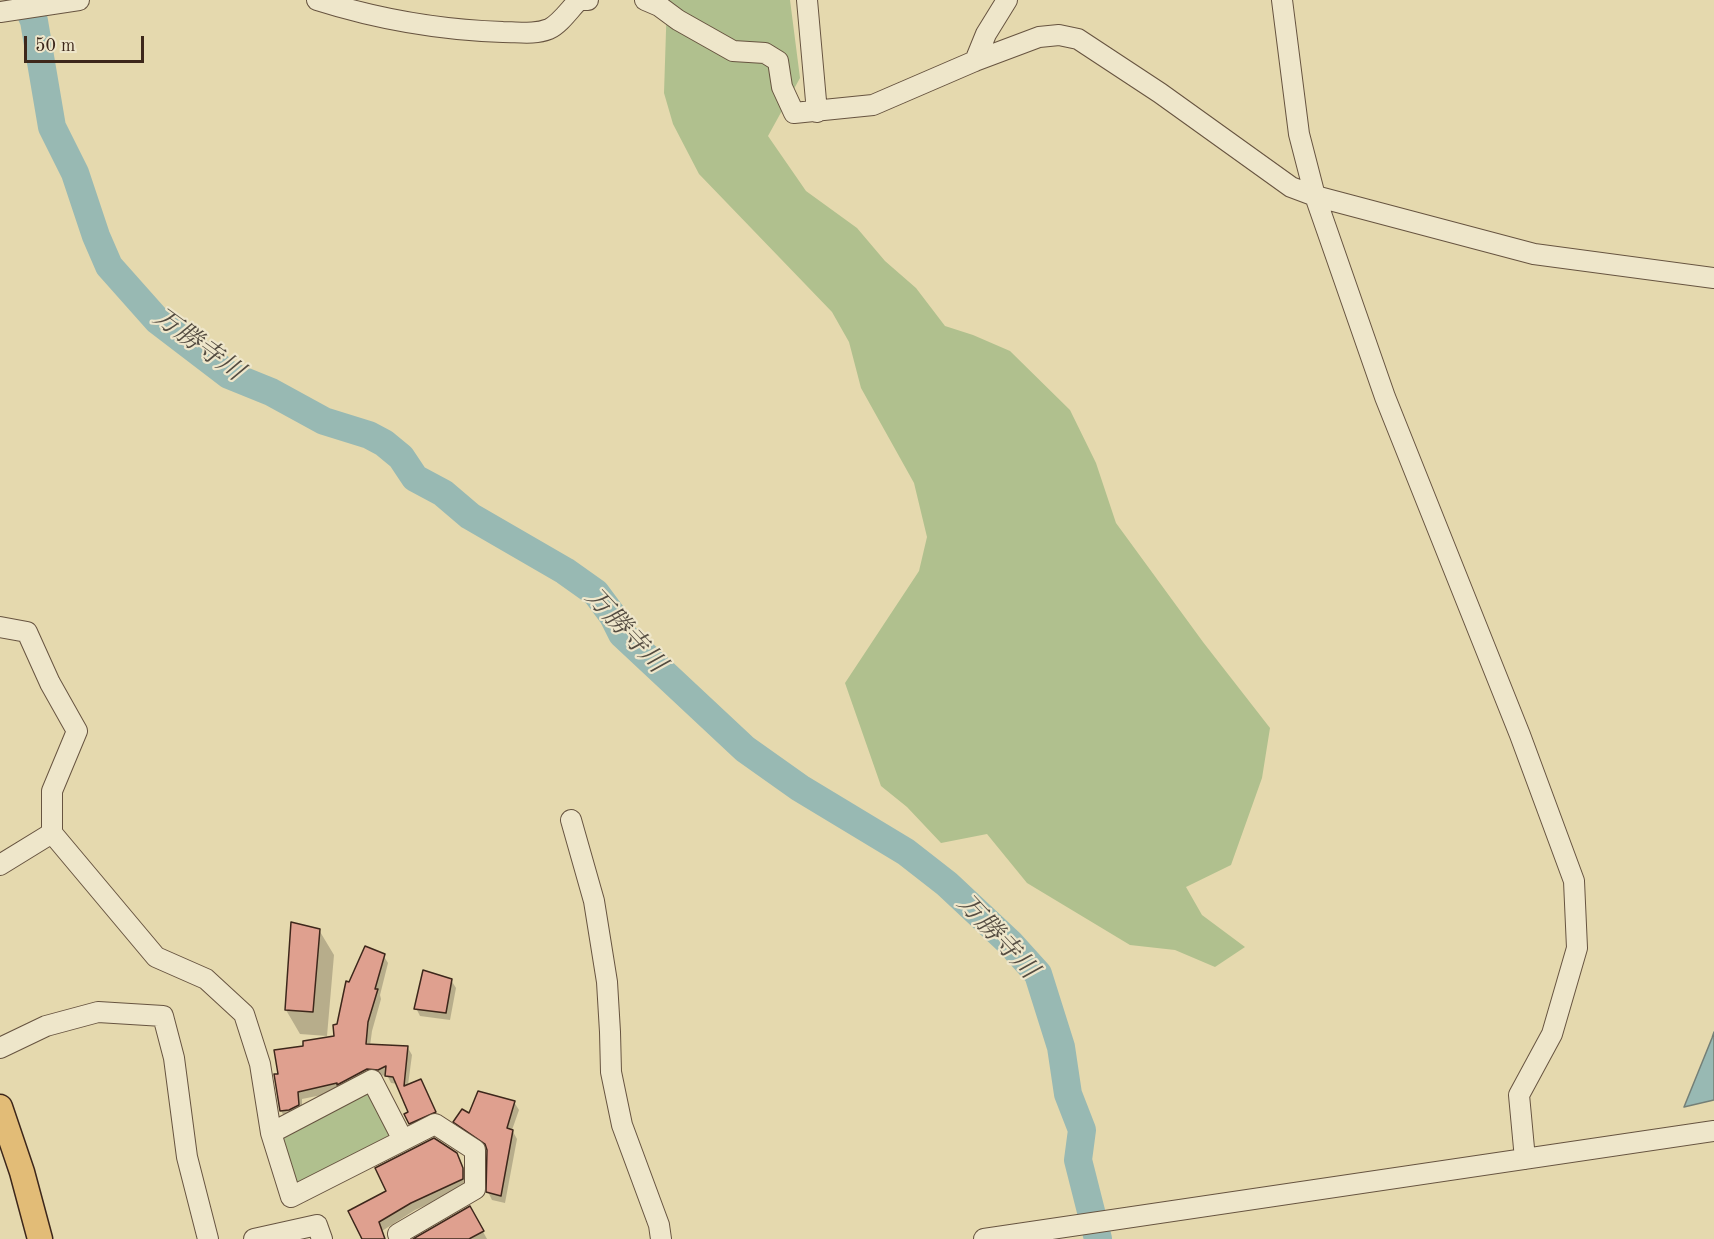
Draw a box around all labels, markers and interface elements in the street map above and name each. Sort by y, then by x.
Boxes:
scale bar [27,24,147,62]
text: 50 m [35,37,75,55]
water label: 万勝寺川 [147,302,249,388]
water label: 万勝寺川 [578,582,672,680]
water label: 万勝寺川 [950,888,1044,986]

